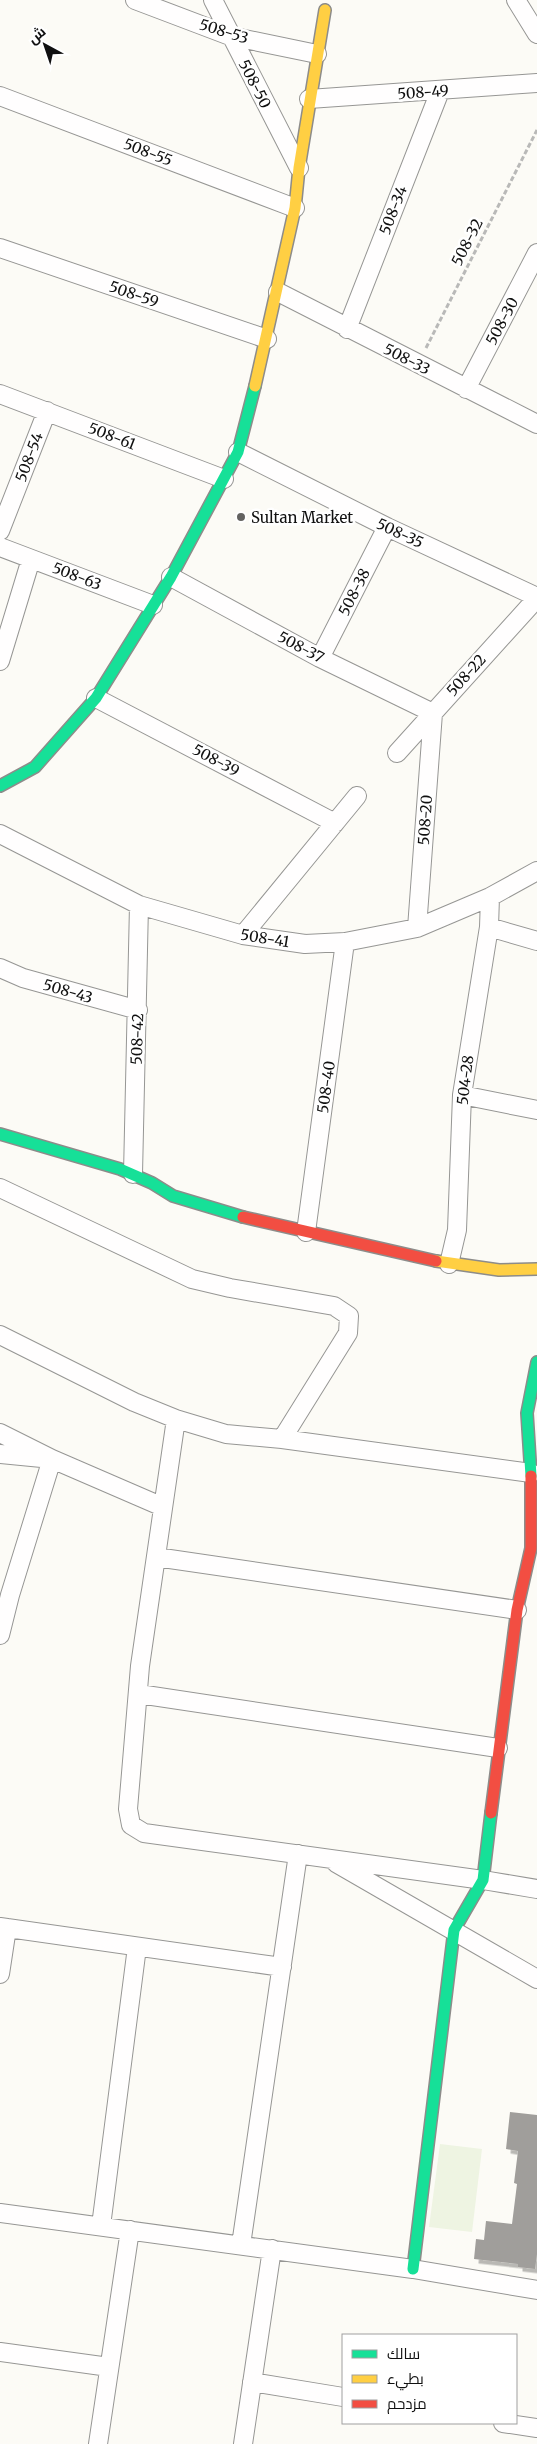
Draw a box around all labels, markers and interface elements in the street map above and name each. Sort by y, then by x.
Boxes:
street label: 508-53 [197,15,251,47]
north arrow [20,20,70,70]
text: ش [24,22,49,48]
street label: 508-50 [235,57,275,111]
street label: 508-49 [397,81,449,103]
street label: 508-55 [121,134,175,170]
street label: 508-34 [375,183,411,237]
street label: 508-32 [447,215,487,269]
street label: 508-59 [107,277,161,311]
street label: 508-30 [482,294,522,348]
street label: 508-33 [381,339,433,379]
street label: 508-61 [86,418,139,454]
street label: 508-54 [11,430,47,484]
place label: Sultan Market [251,508,353,527]
marker: Sultan Market [235,511,247,523]
street label: 508-35 [373,514,427,552]
street label: 508-63 [50,558,104,594]
street label: 508-38 [334,565,374,619]
street label: 508-37 [275,627,328,667]
street label: 508-22 [442,650,490,700]
street label: 508-39 [189,740,243,780]
street label: 508-20 [414,794,436,846]
street label: 508-41 [239,925,291,951]
street label: 508-43 [41,975,95,1007]
street label: 508-42 [127,1013,147,1065]
street label: 504-28 [453,1054,477,1106]
street label: 508-40 [313,1059,339,1115]
legend [342,2334,517,2424]
text: سالك [387,2344,420,2363]
text: بطيء [387,2369,424,2391]
text: مزدحم [387,2394,427,2414]

